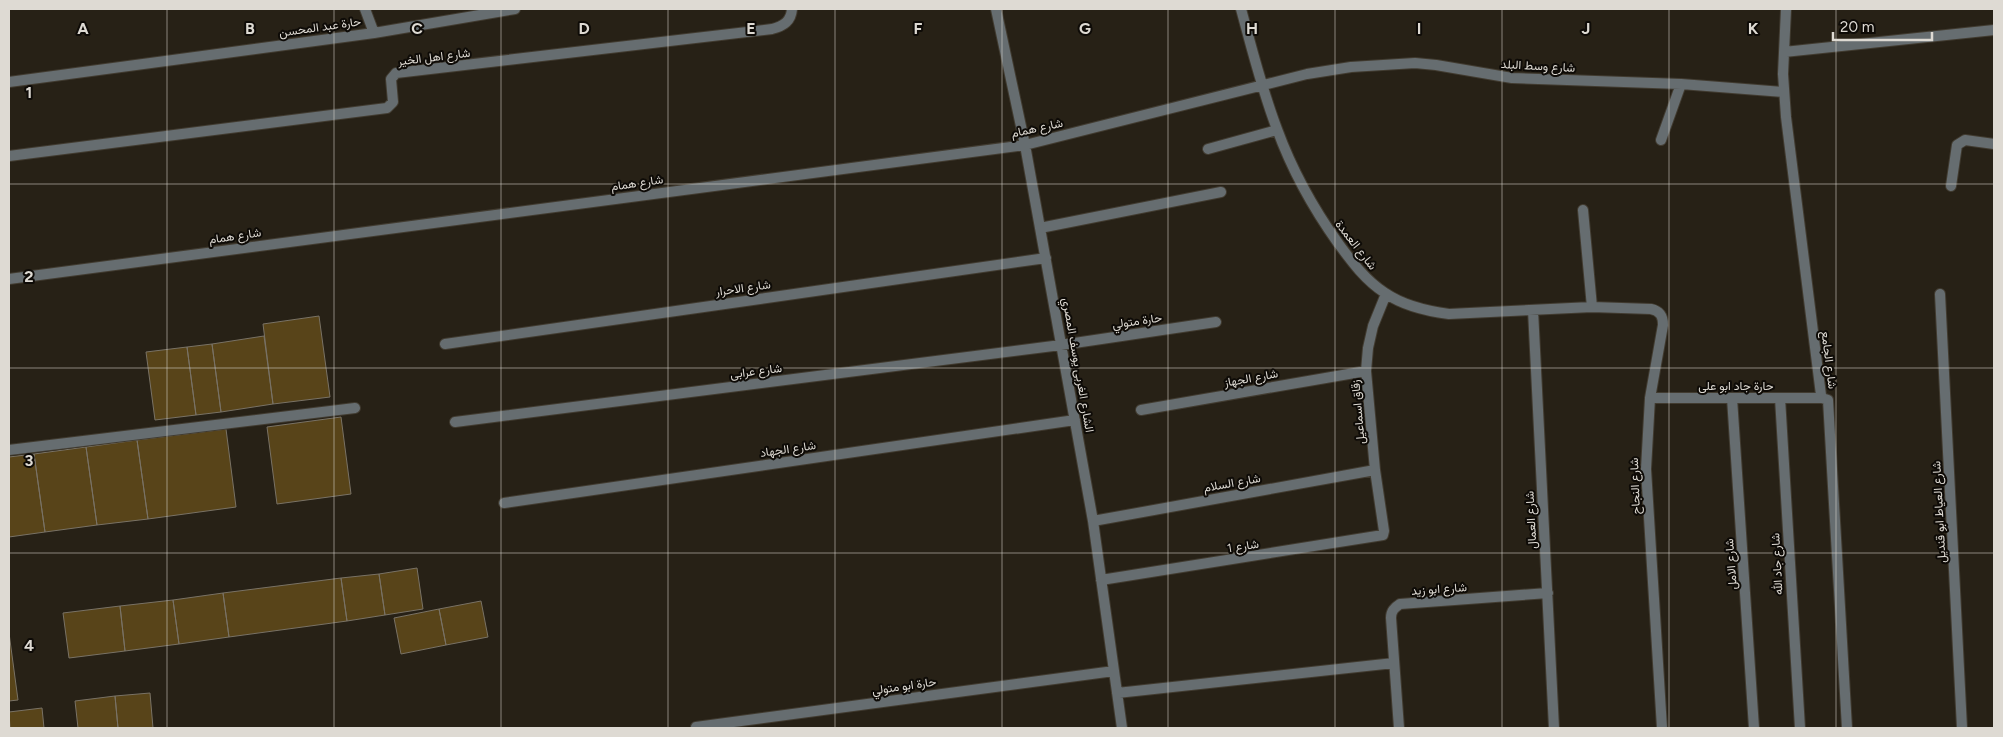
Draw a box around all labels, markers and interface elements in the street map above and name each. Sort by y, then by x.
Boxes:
scale bar [1833,10,1932,42]
street label: حارة عبد المحسن [278,14,362,41]
text: 20 m [1840,18,1874,36]
text: A [77,19,89,38]
text: B [245,19,255,38]
text: C [411,19,423,38]
text: D [578,19,590,38]
text: E [746,19,756,38]
text: F [914,19,923,38]
text: G [1079,19,1091,38]
text: H [1246,19,1258,38]
text: I [1417,19,1421,38]
text: J [1582,19,1590,38]
text: K [1748,19,1759,38]
street label: شارع اهل الخير [396,46,471,71]
street label: شارع وسط البلد [1500,57,1576,77]
text: 1 [26,83,32,102]
street label: شارع همام [1010,116,1065,142]
street label: شارع همام [610,172,664,196]
street label: شارع العمدة [1331,217,1380,274]
street label: شارع همام [208,225,262,249]
text: 2 [24,267,34,286]
street label: شارع الاحرار [714,277,772,301]
street label: الشارع الغربى يوسف المصري [1056,296,1097,434]
street label: حارة متولي [1111,311,1163,334]
street label: شارع الجامع [1817,330,1839,390]
street label: شارع عرابى [729,361,783,383]
street label: شارع الجهاز [1222,366,1280,392]
street label: زقاق اسماعيل [1348,379,1369,445]
street label: حارة جاد ابو على [1698,379,1774,394]
street label: شارع الجهاد [759,438,817,462]
text: 3 [25,451,34,470]
street label: شارع النجاح [1627,457,1645,515]
street label: شارع العياط ابو قنديل [1929,460,1951,563]
street label: شارع السلام [1202,471,1262,497]
street label: شارع العمال [1522,491,1542,549]
street label: شارع جاد الله [1768,533,1788,595]
street label: شارع 1 [1226,537,1260,557]
street label: شارع الامل [1722,538,1742,590]
street label: شارع ابو زيد [1411,580,1468,600]
text: 4 [24,636,34,655]
street label: حارة ابو متولي [871,675,937,700]

